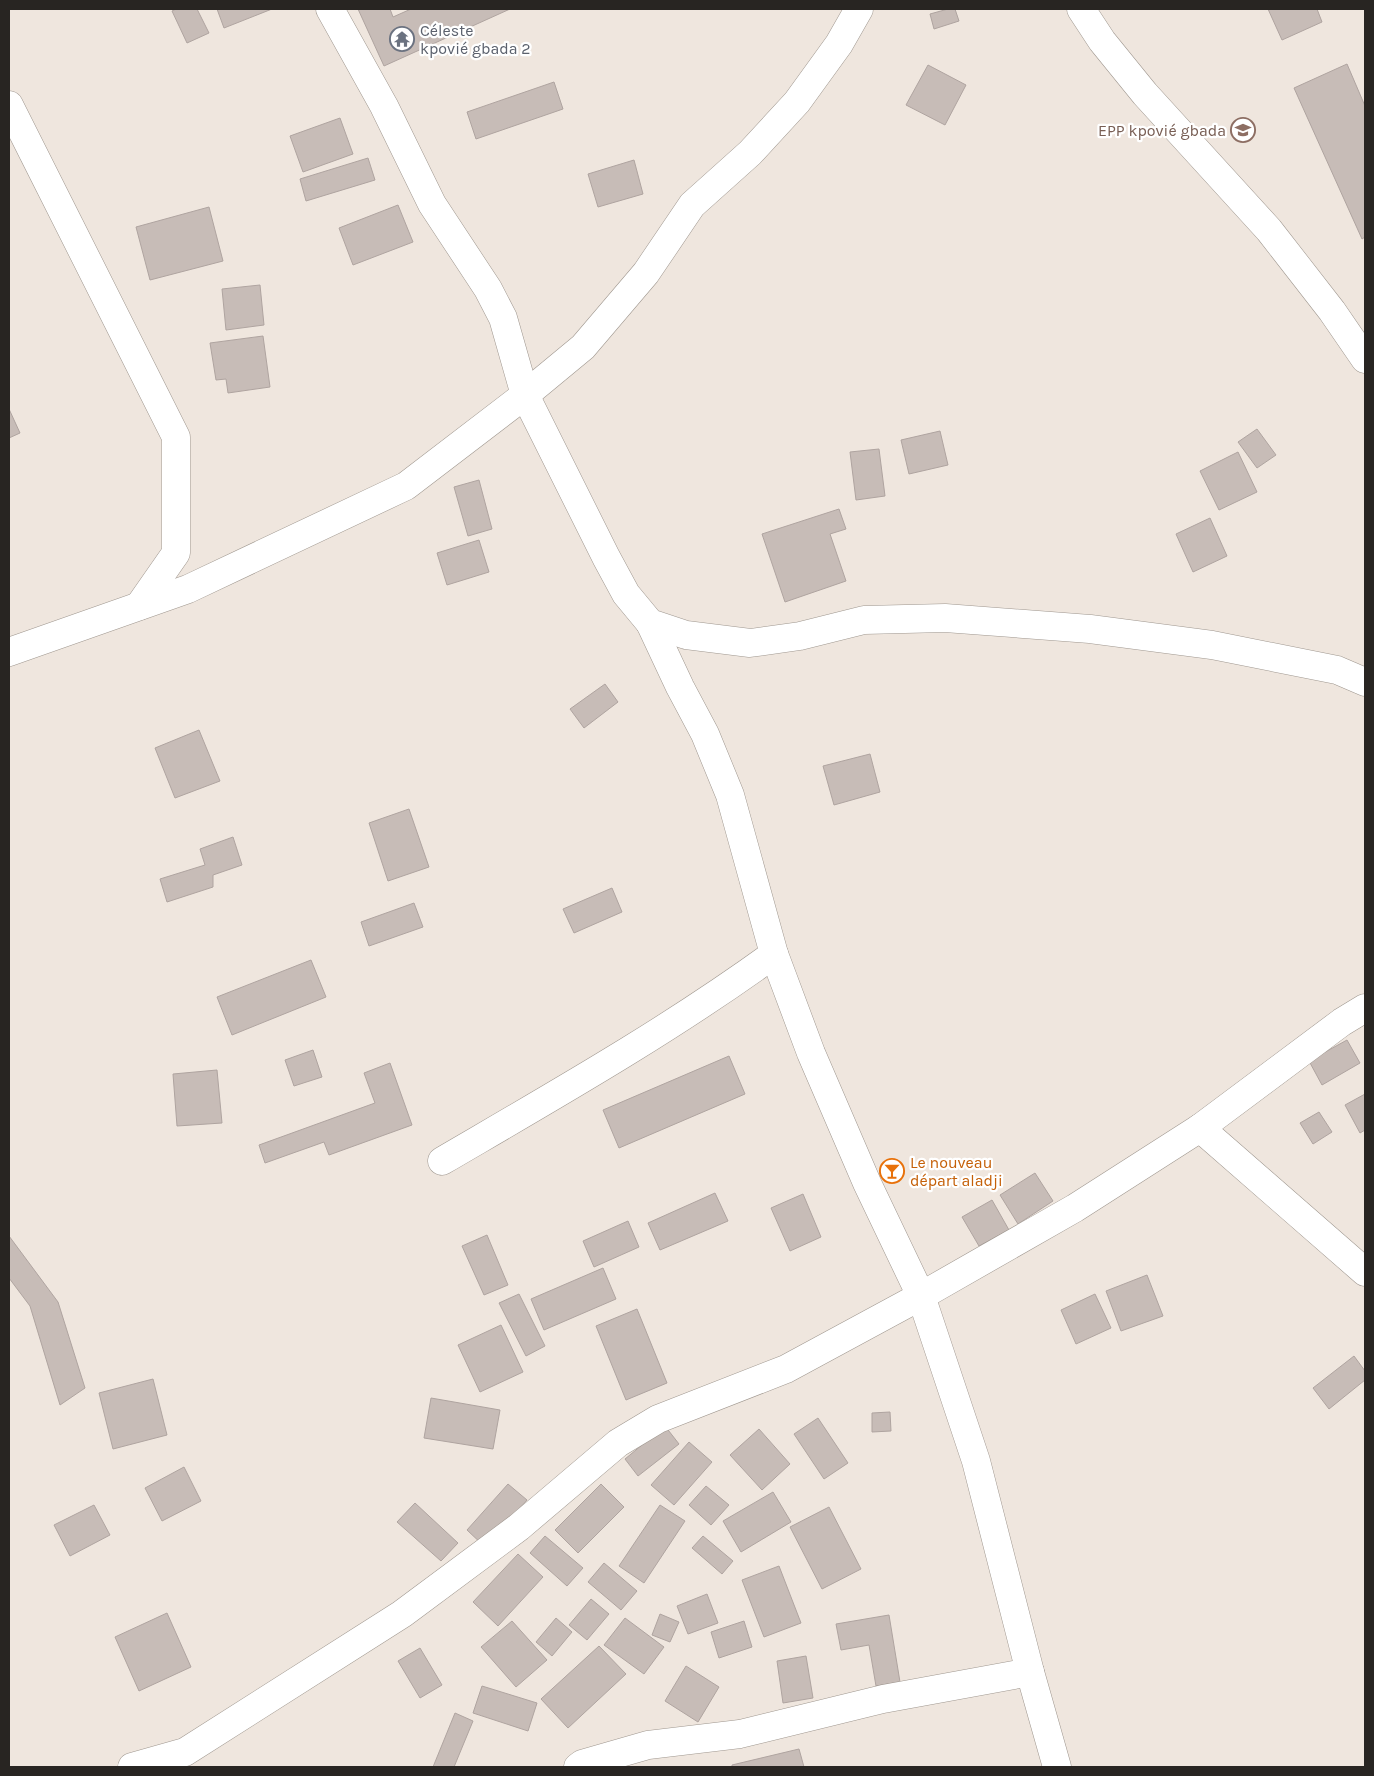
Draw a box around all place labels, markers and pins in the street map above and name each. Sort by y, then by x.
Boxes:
place label: Céleste kpovié gbada 2 [420,21,531,58]
temple icon: Céleste kpovié gbada 2 [389,26,415,52]
school or university icon: EPP kpovié gbada [1230,117,1256,143]
place label: EPP kpovié gbada [1098,121,1226,140]
place label: Le nouveau départ aladji [910,1153,1003,1190]
bar icon: Le nouveau départ aladji [879,1158,905,1184]

